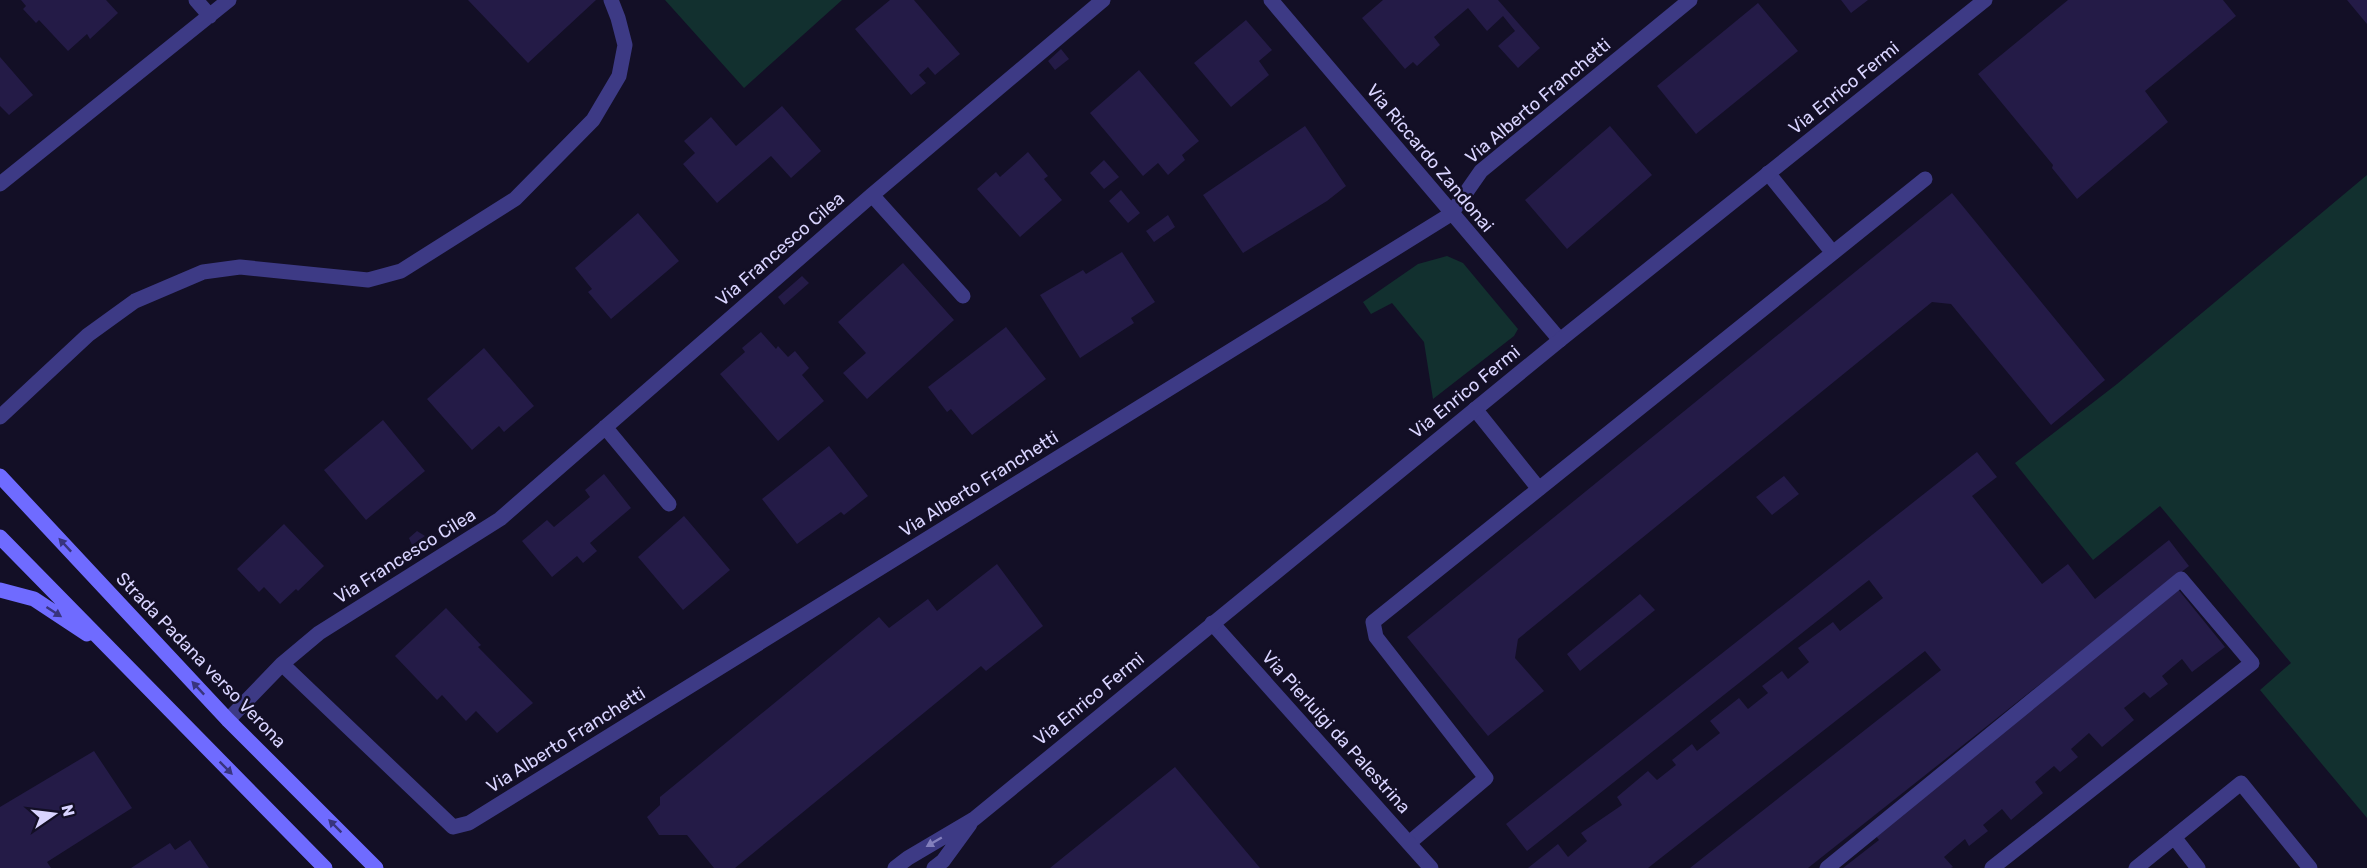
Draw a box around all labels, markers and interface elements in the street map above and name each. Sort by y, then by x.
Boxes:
street label: Via Alberto Franchetti [1461,34,1615,168]
street label: Via Enrico Fermi [1784,37,1904,139]
street label: Via Riccardo Zandonai [1362,80,1498,236]
street label: Via Francesco Cilea [711,187,849,311]
street label: Via Enrico Fermi [1405,341,1525,443]
street label: Via Alberto Franchetti [896,426,1062,542]
street label: Via Francesco Cilea [330,504,480,608]
one-way arrow [58,538,72,553]
street label: Strada Padana verso Verona [111,568,291,752]
one-way arrow [45,606,61,618]
street label: Via Pierluigi da Palestrina [1257,646,1415,818]
street label: Via Enrico Fermi [1029,648,1149,750]
one-way arrow [191,680,205,695]
street label: Via Alberto Franchetti [483,682,649,798]
one-way arrow [219,760,233,774]
north arrow [24,784,84,844]
text: N [57,803,79,818]
one-way arrow [329,820,343,834]
one-way arrow [926,837,942,848]

